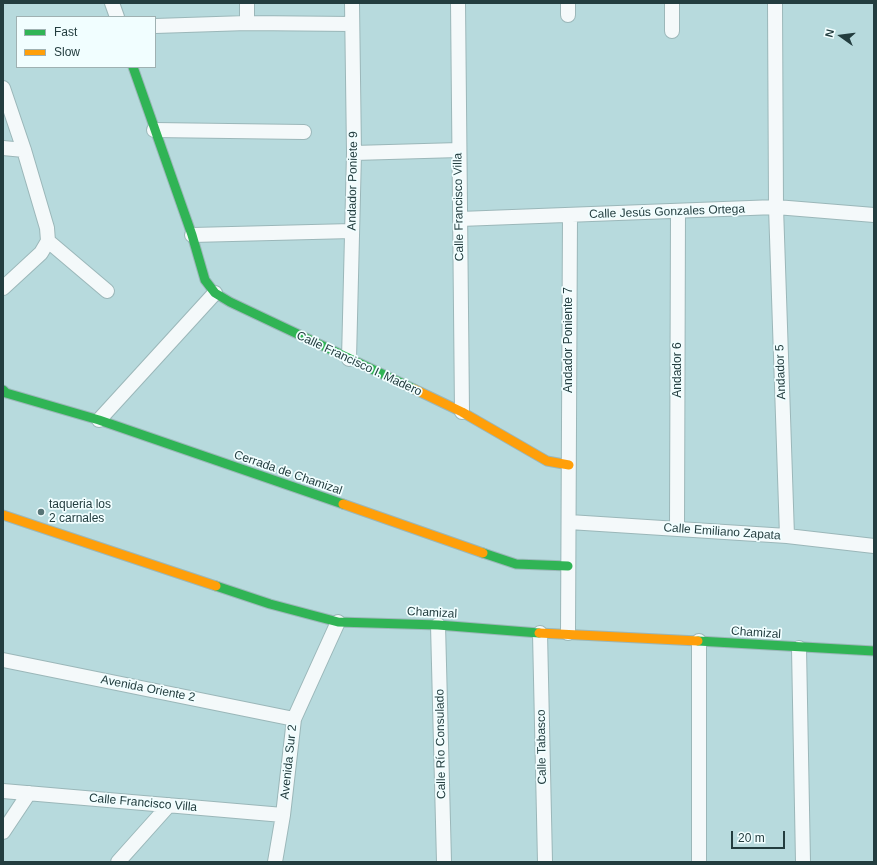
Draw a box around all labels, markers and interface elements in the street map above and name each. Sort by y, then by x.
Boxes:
legend [16,16,156,68]
north arrow [821,16,861,56]
text: Fast [54,25,77,39]
text: N [823,28,836,38]
text: Slow [54,45,80,59]
street label: Andador Poniete 9 [345,131,361,231]
street label: Calle Francisco Villa [451,153,467,261]
street label: Calle Jesús Gonzales Ortega [589,202,745,222]
street label: Andador Poniente 7 [562,287,576,393]
street label: Calle Francisco I. Madero [294,329,424,399]
street label: Andador 6 [671,342,685,398]
street label: Andador 5 [773,344,789,400]
street label: Cerrada de Chamizal [232,448,344,498]
place label: taqueria los 2 carnales [49,498,111,526]
marker: taqueria los 2 carnales [36,507,46,517]
street label: Calle Emiliano Zapata [663,521,781,543]
street label: Chamizal [407,605,457,621]
street label: Chamizal [731,624,781,642]
street label: Avenida Oriente 2 [100,673,196,705]
street label: Calle Río Consulado [433,689,449,799]
street label: Calle Tabasco [534,709,550,785]
street label: Avenida Sur 2 [278,724,300,800]
street label: Calle Francisco Villa [88,791,198,815]
scale bar [733,823,787,849]
text: 20 m [738,831,765,845]

